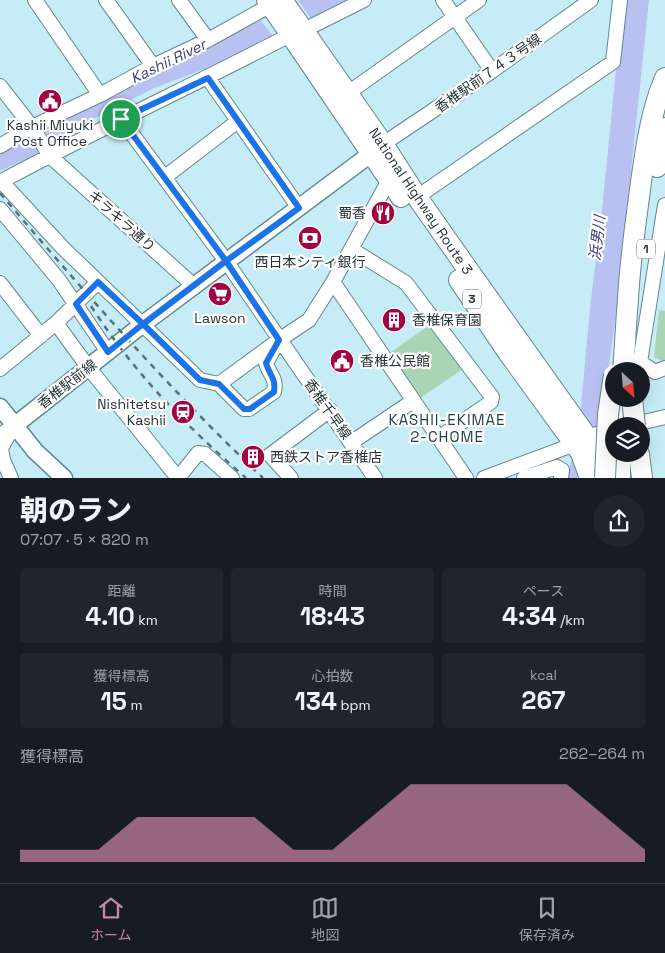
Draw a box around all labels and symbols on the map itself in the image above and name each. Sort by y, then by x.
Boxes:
street label: 香椎駅前７４３号線 [431,29,545,117]
water label: Kashii River [127,34,210,87]
public building icon: Kashii Miyuki Post Office [37,88,63,114]
pin [100,98,142,140]
place label: Kashii Miyuki Post Office [7,116,93,150]
street label: National Highway Route 3 [365,124,477,278]
street label: キラキラ通り [85,186,159,256]
restaurant icon: 蜀香 [370,200,396,226]
place label: 蜀香 [338,204,366,222]
water label: 浜男川 [585,213,609,261]
bank icon: 西日本シティ銀行 [297,225,323,251]
road number: 1 [637,240,655,258]
place label: 西日本シティ銀行 [254,253,366,271]
supermarket icon: Lawson [207,281,233,307]
road number: 3 [463,290,481,308]
building icon: 香椎保育園 [381,307,407,333]
place label: Lawson [194,309,246,327]
place label: 香椎保育園 [412,311,482,329]
public building icon: 香椎公民館 [329,348,355,374]
place label: 香椎公民館 [360,352,430,370]
street label: 香椎駅前線 [34,355,100,413]
north arrow [605,362,650,408]
street label: 香椎千早線 [301,375,355,443]
place label: Nishitetsu Kashii [97,395,166,429]
station icon: Nishitetsu Kashii [170,399,196,425]
district label: KASHII-EKIMAE 2-CHOME [389,410,505,446]
building icon: 西鉄ストア香椎店 [240,444,266,470]
place label: 西鉄ストア香椎店 [270,448,382,466]

